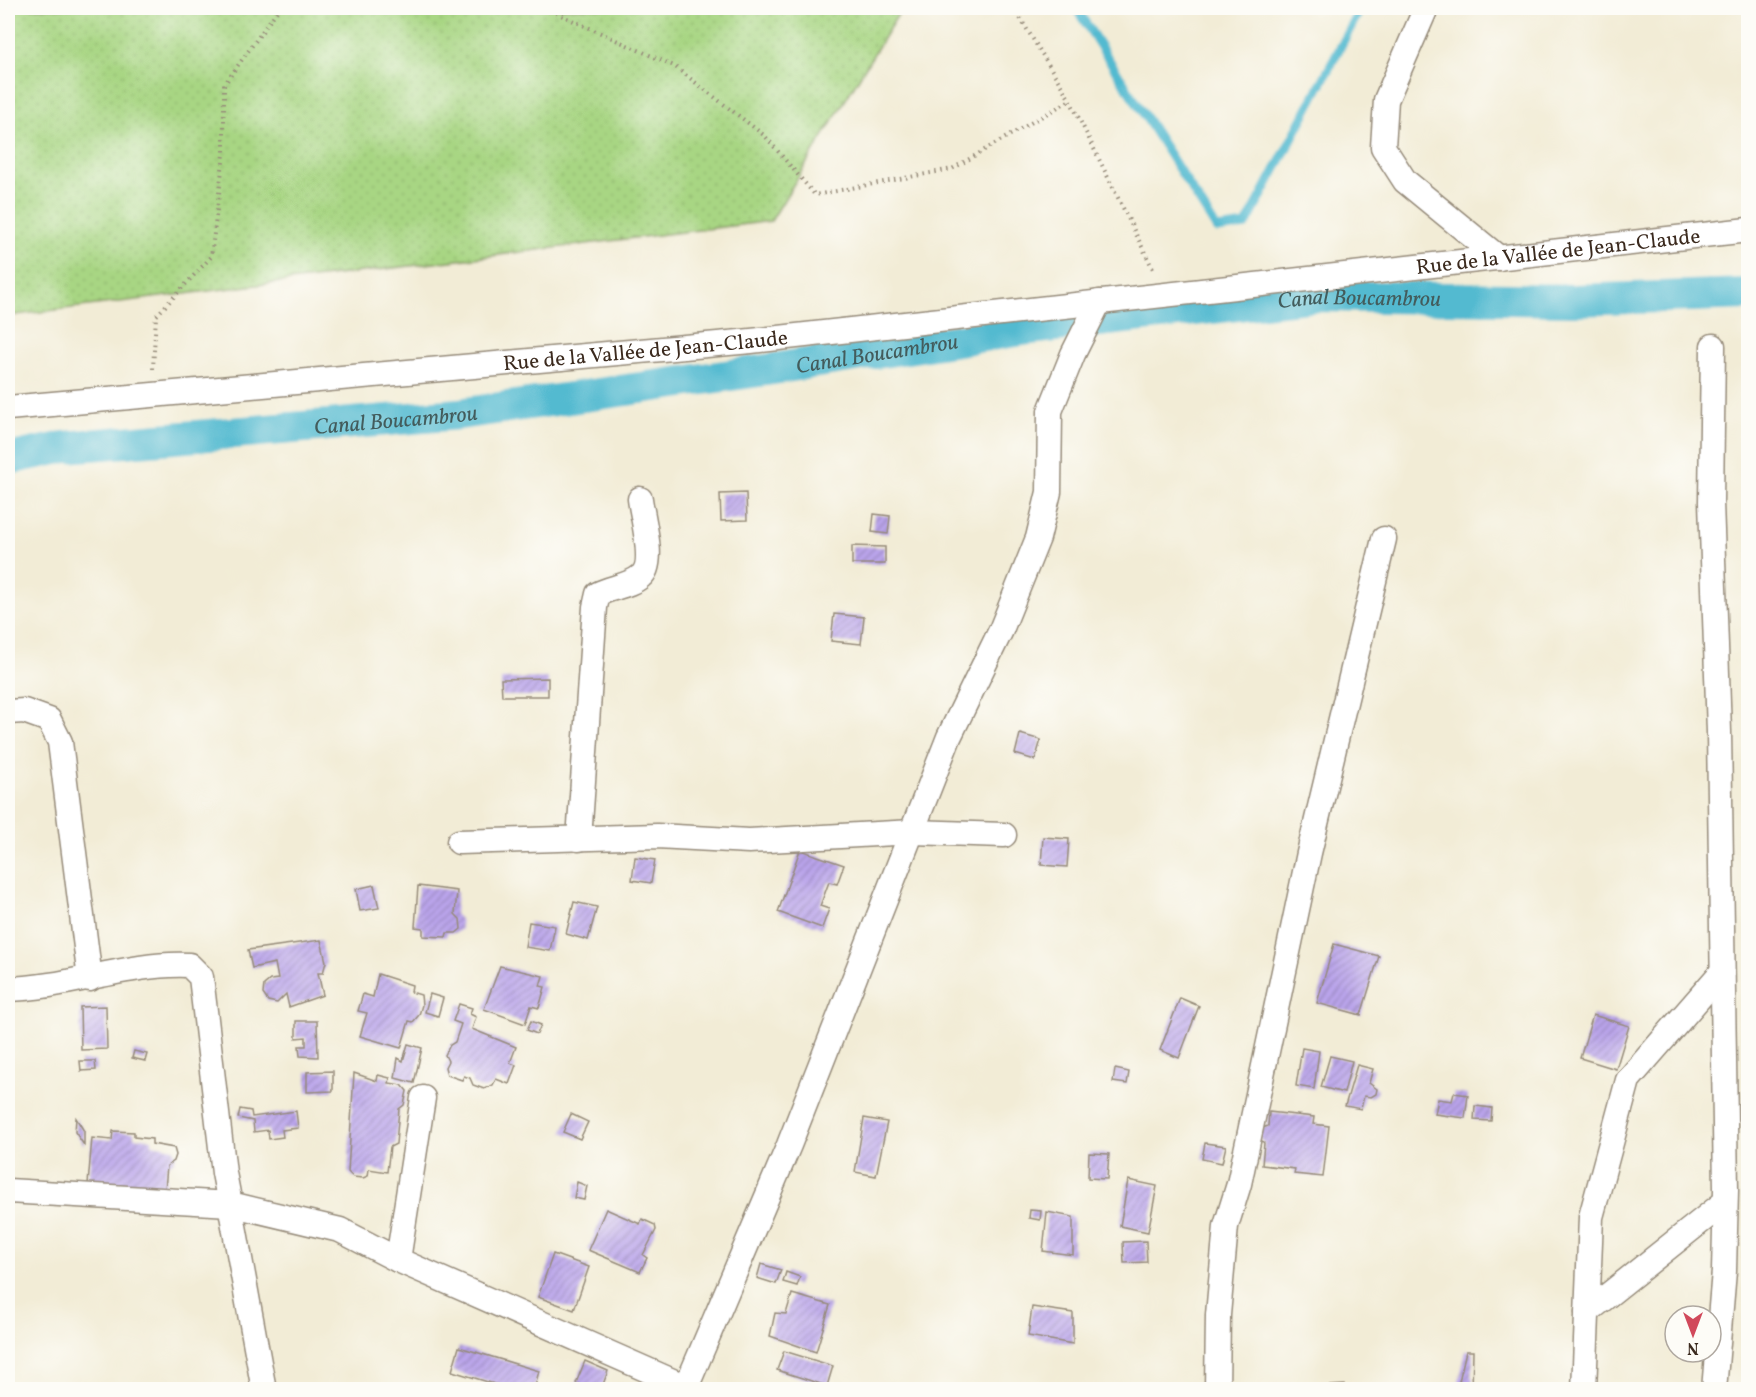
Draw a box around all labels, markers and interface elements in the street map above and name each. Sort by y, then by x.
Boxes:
street label: Rue de la Vallée de Jean-Claude [1415,222,1702,283]
water label: Canal Boucambrou [1276,283,1441,318]
street label: Rue de la Vallée de Jean-Claude [502,324,789,379]
water label: Canal Boucambrou [794,327,961,383]
water label: Canal Boucambrou [313,399,480,444]
north arrow [1663,1304,1723,1364]
text: N [1687,1336,1699,1358]

